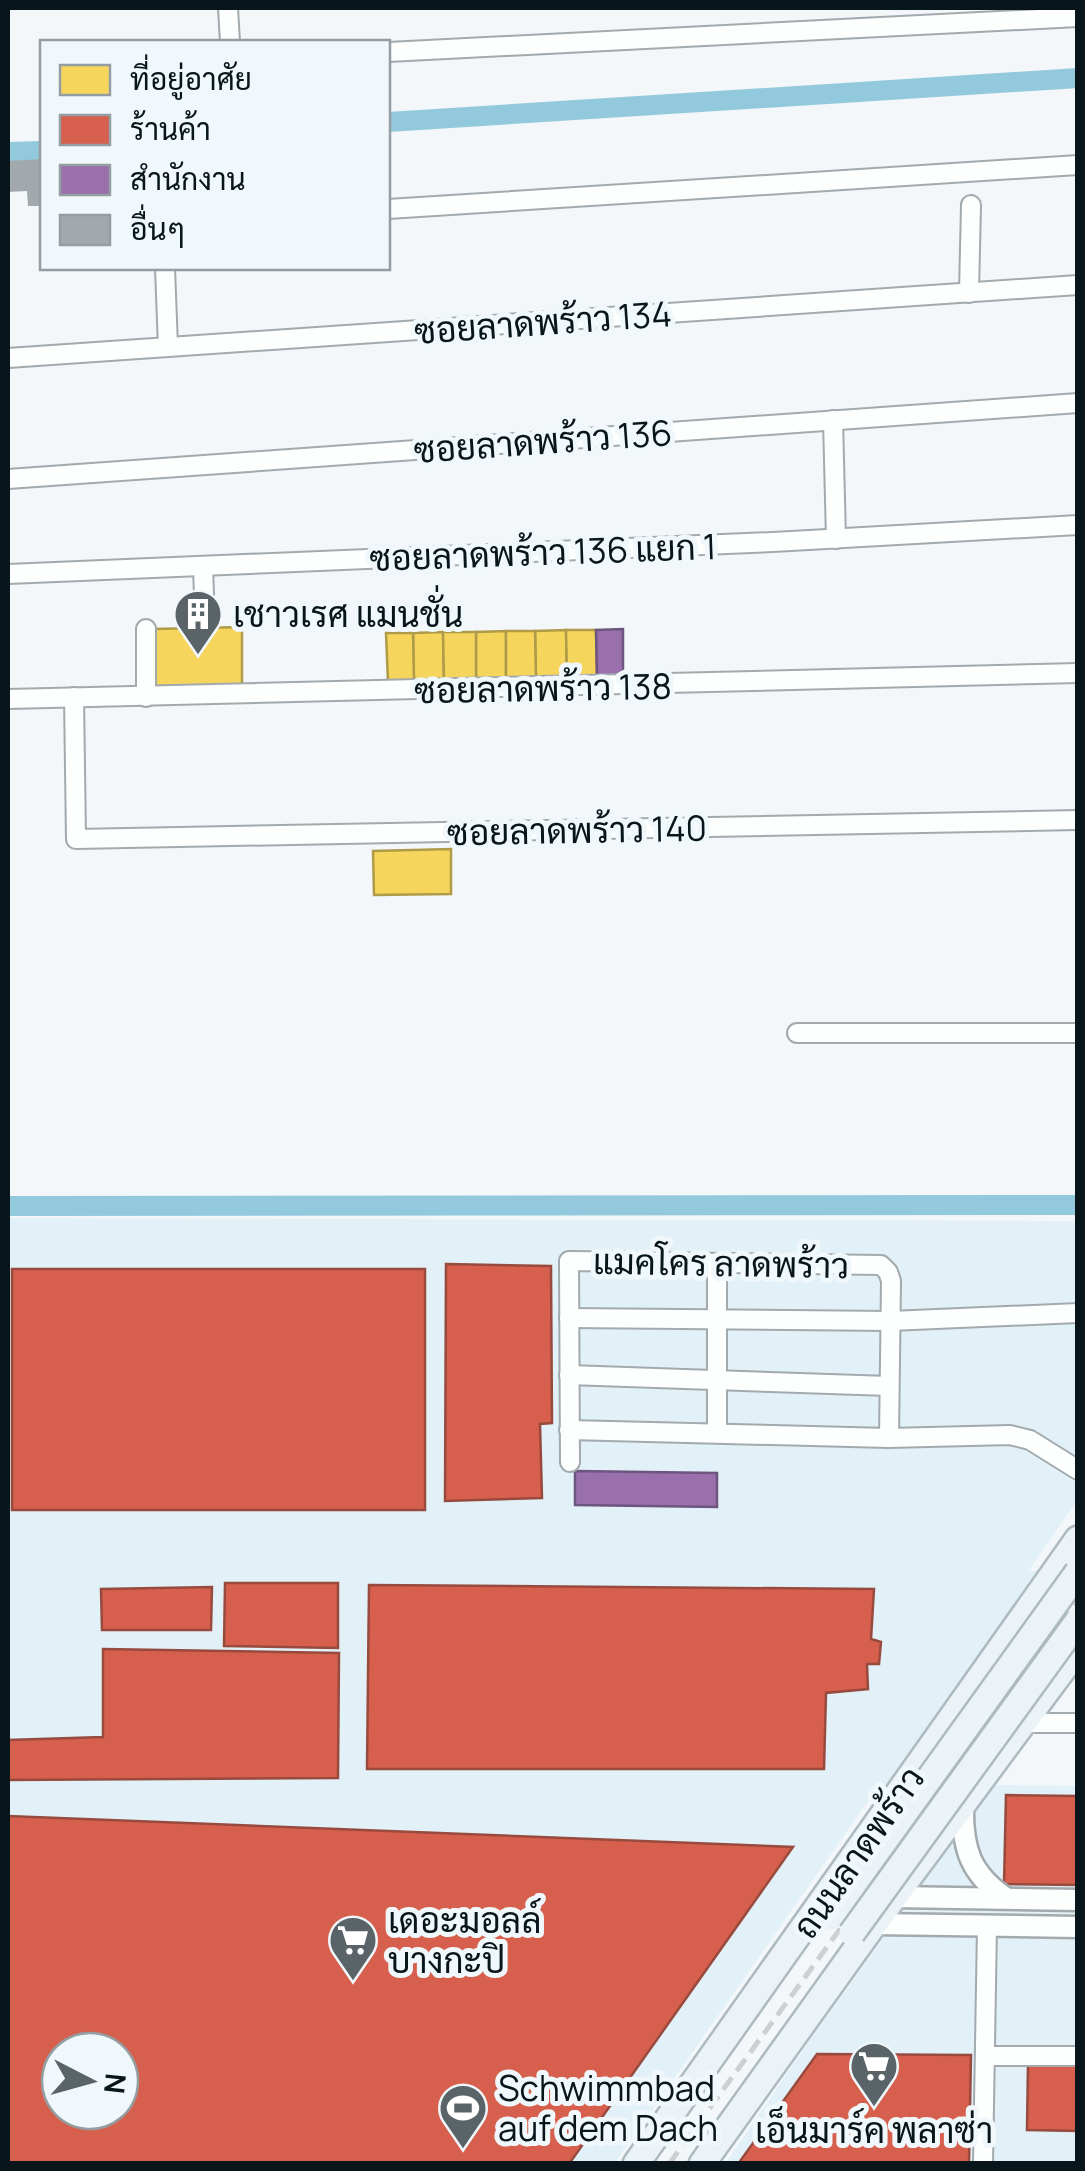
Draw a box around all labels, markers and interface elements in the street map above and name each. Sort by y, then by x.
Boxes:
legend [40,40,390,270]
text: ที่อยู่อาศัย [130,54,252,100]
text: ร้านค้า [130,108,211,149]
text: สำนักงาน [130,158,246,199]
text: อื่นๆ [130,204,185,249]
street label: ซอยลาดพร้าว 134 [413,289,673,355]
street label: ซอยลาดพร้าว 136 [412,408,674,474]
street label: ซอยลาดพร้าว 136 แยก 1 [369,522,717,582]
place label: เชาวเรศ แมนชั่น [233,585,463,638]
building icon: เชาวเรศ แมนชั่น [172,588,224,656]
street label: ซอยลาดพร้าว 138 [414,662,672,714]
street label: ซอยลาดพร้าว 140 [447,804,707,856]
street label: แมคโคร ลาดพร้าว [592,1237,850,1289]
street label: ถนนลาดพร้าว [781,1756,935,1948]
place label: เดอะมอลล์ บางกะปิ [388,1896,541,1984]
supermarket icon: เดอะมอลล์ บางกะปิ [327,1914,379,1982]
north arrow [40,2031,140,2131]
supermarket icon: เอ็นมาร์ค พลาซ่า [848,2040,900,2108]
place label: Schwimmbad auf dem Dach [498,2064,718,2152]
text: N [96,2072,136,2096]
sports icon: Schwimmbad auf dem Dach [437,2082,489,2150]
place label: เอ็นมาร์ค พลาซ่า [755,2106,993,2154]

